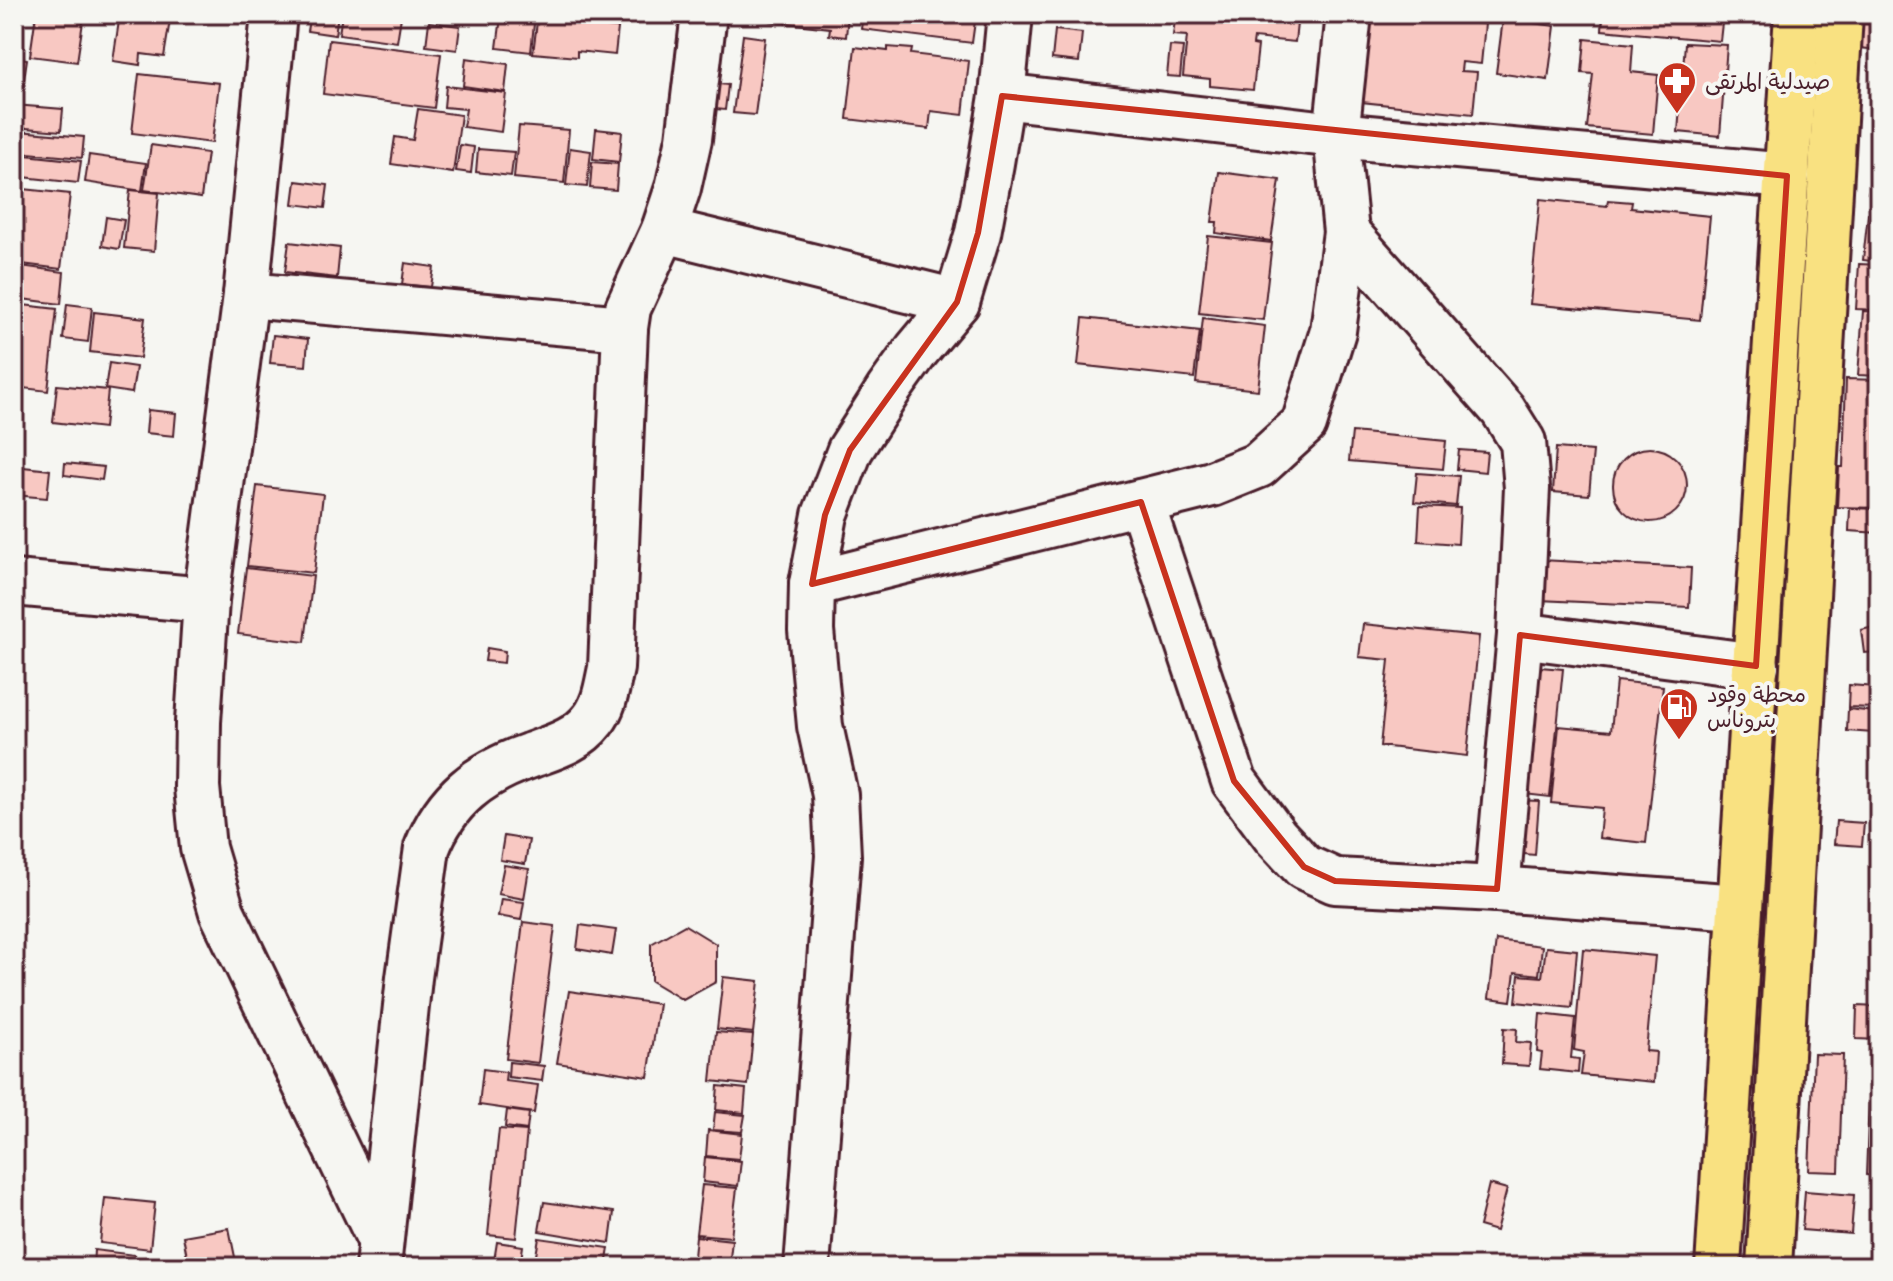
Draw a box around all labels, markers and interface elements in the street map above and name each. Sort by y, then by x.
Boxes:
pharmacy icon: صيدلية المرتقى [1656,60,1698,115]
place label: صيدلية المرتقى [1705,69,1830,96]
place label: محطة وقود بتروناس [1707,682,1806,734]
fuel station icon: محطة وقود بتروناس [1658,686,1700,741]

